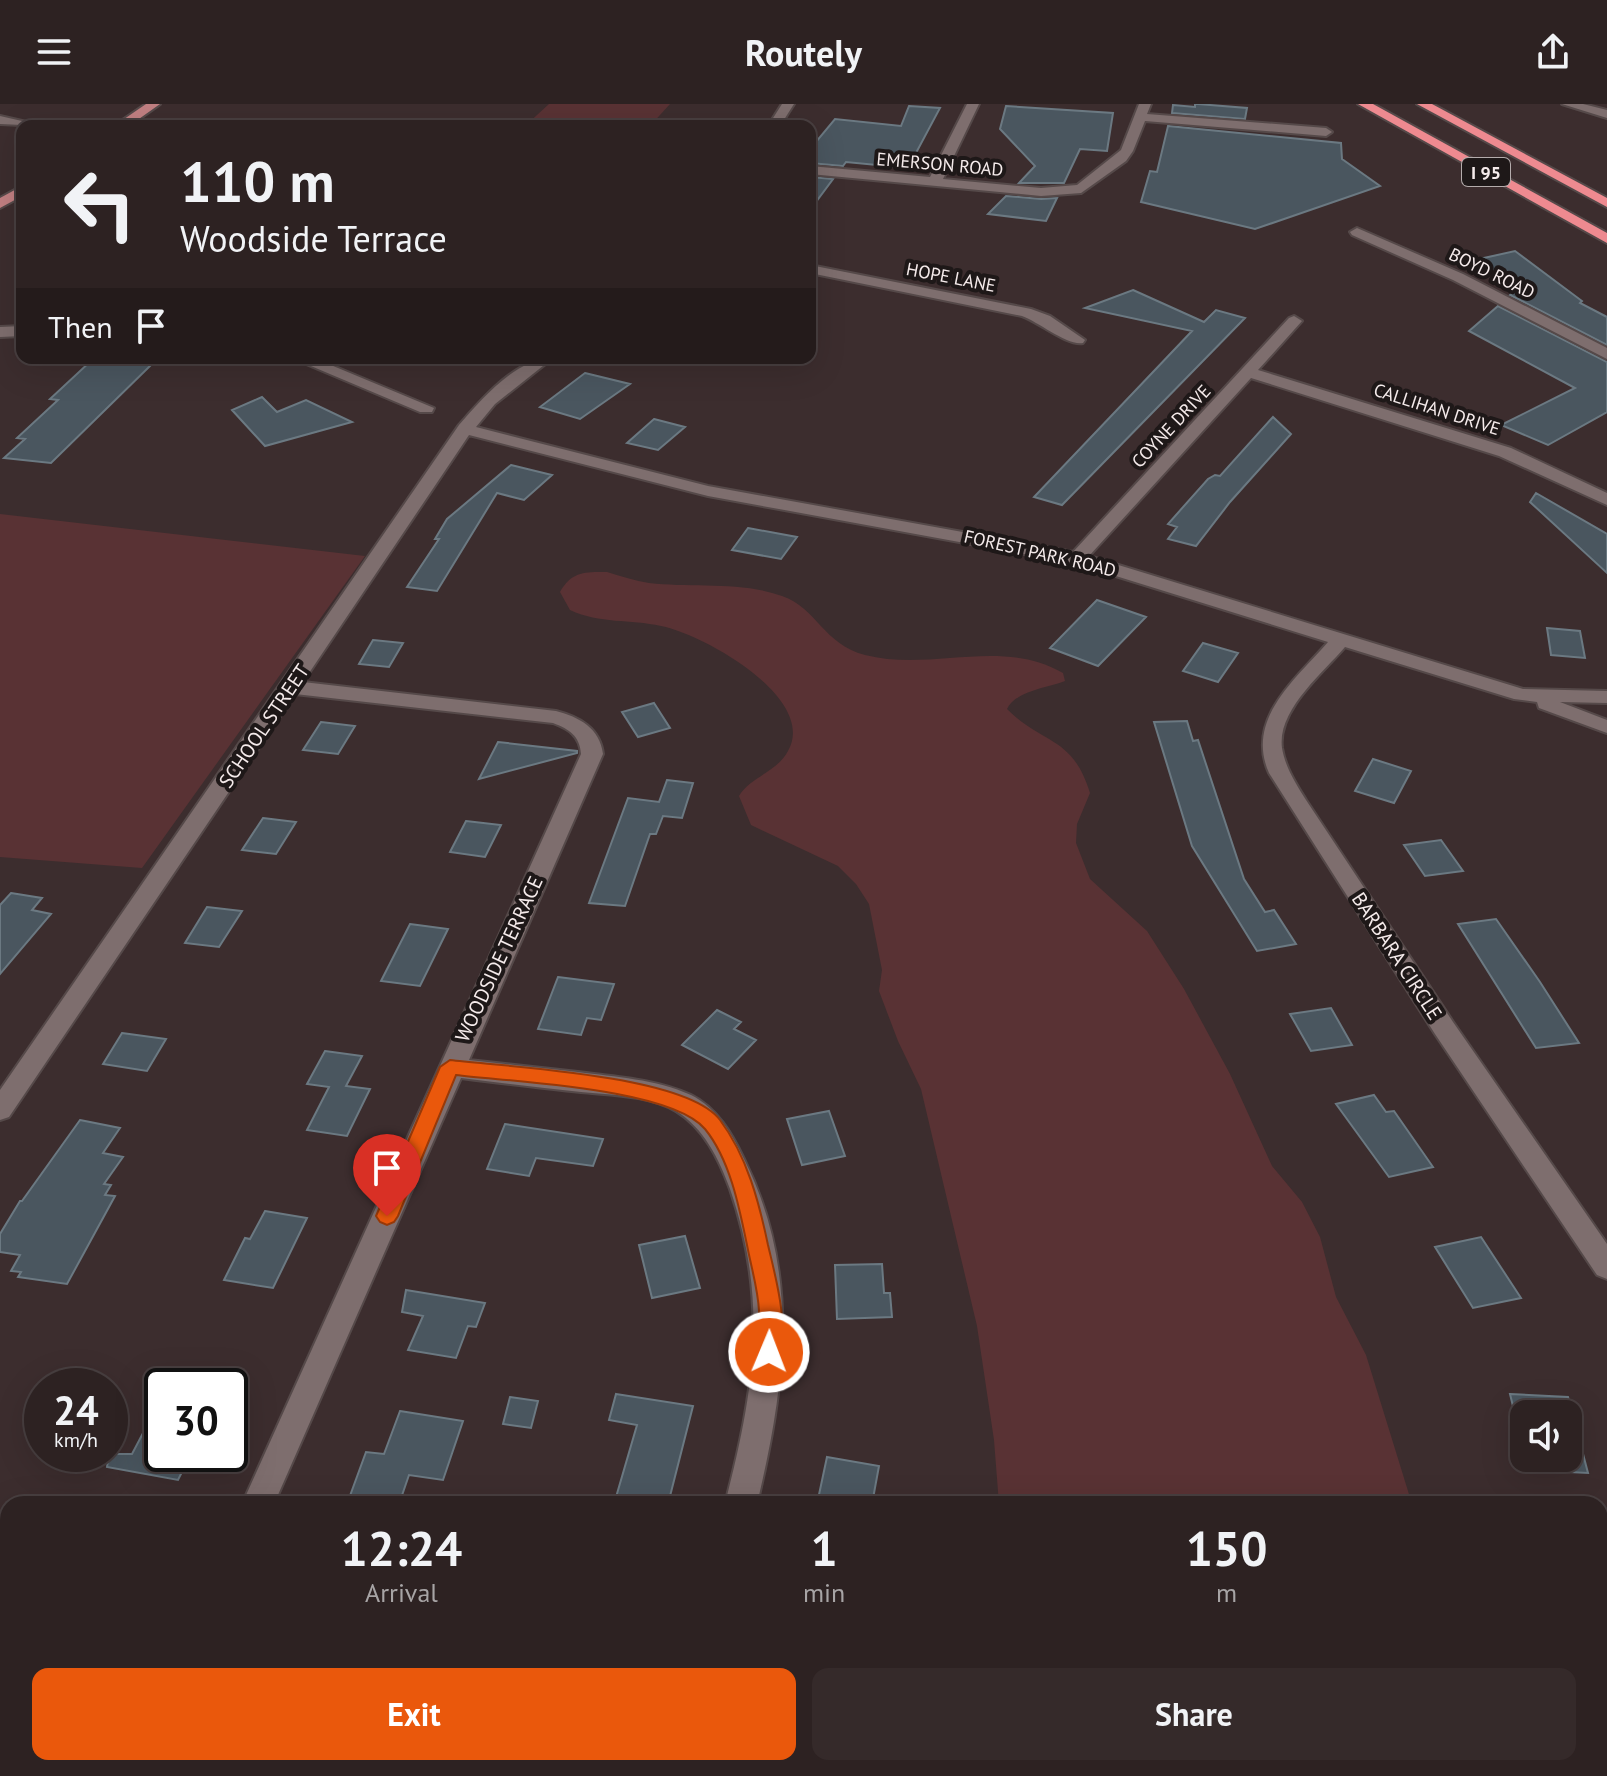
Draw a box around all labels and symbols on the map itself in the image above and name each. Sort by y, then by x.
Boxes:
street label: EMERSON ROAD [876,147,1004,181]
road number: I 95 [1462,158,1510,186]
street label: BOYD ROAD [1445,242,1539,304]
street label: HOPE LANE [904,257,998,297]
street label: CALLIHAN DRIVE [1371,378,1503,440]
street label: COYNE DRIVE [1127,380,1215,472]
street label: FOREST PARK ROAD [962,524,1118,582]
street label: SCHOOL STREET [213,659,315,793]
street label: WOODSIDE TERRACE [449,872,549,1046]
street label: BARBARA CIRCLE [1346,887,1448,1025]
pin [353,1134,421,1216]
position arrow [727,1310,811,1394]
speed limit sign: 30 [144,1368,248,1472]

